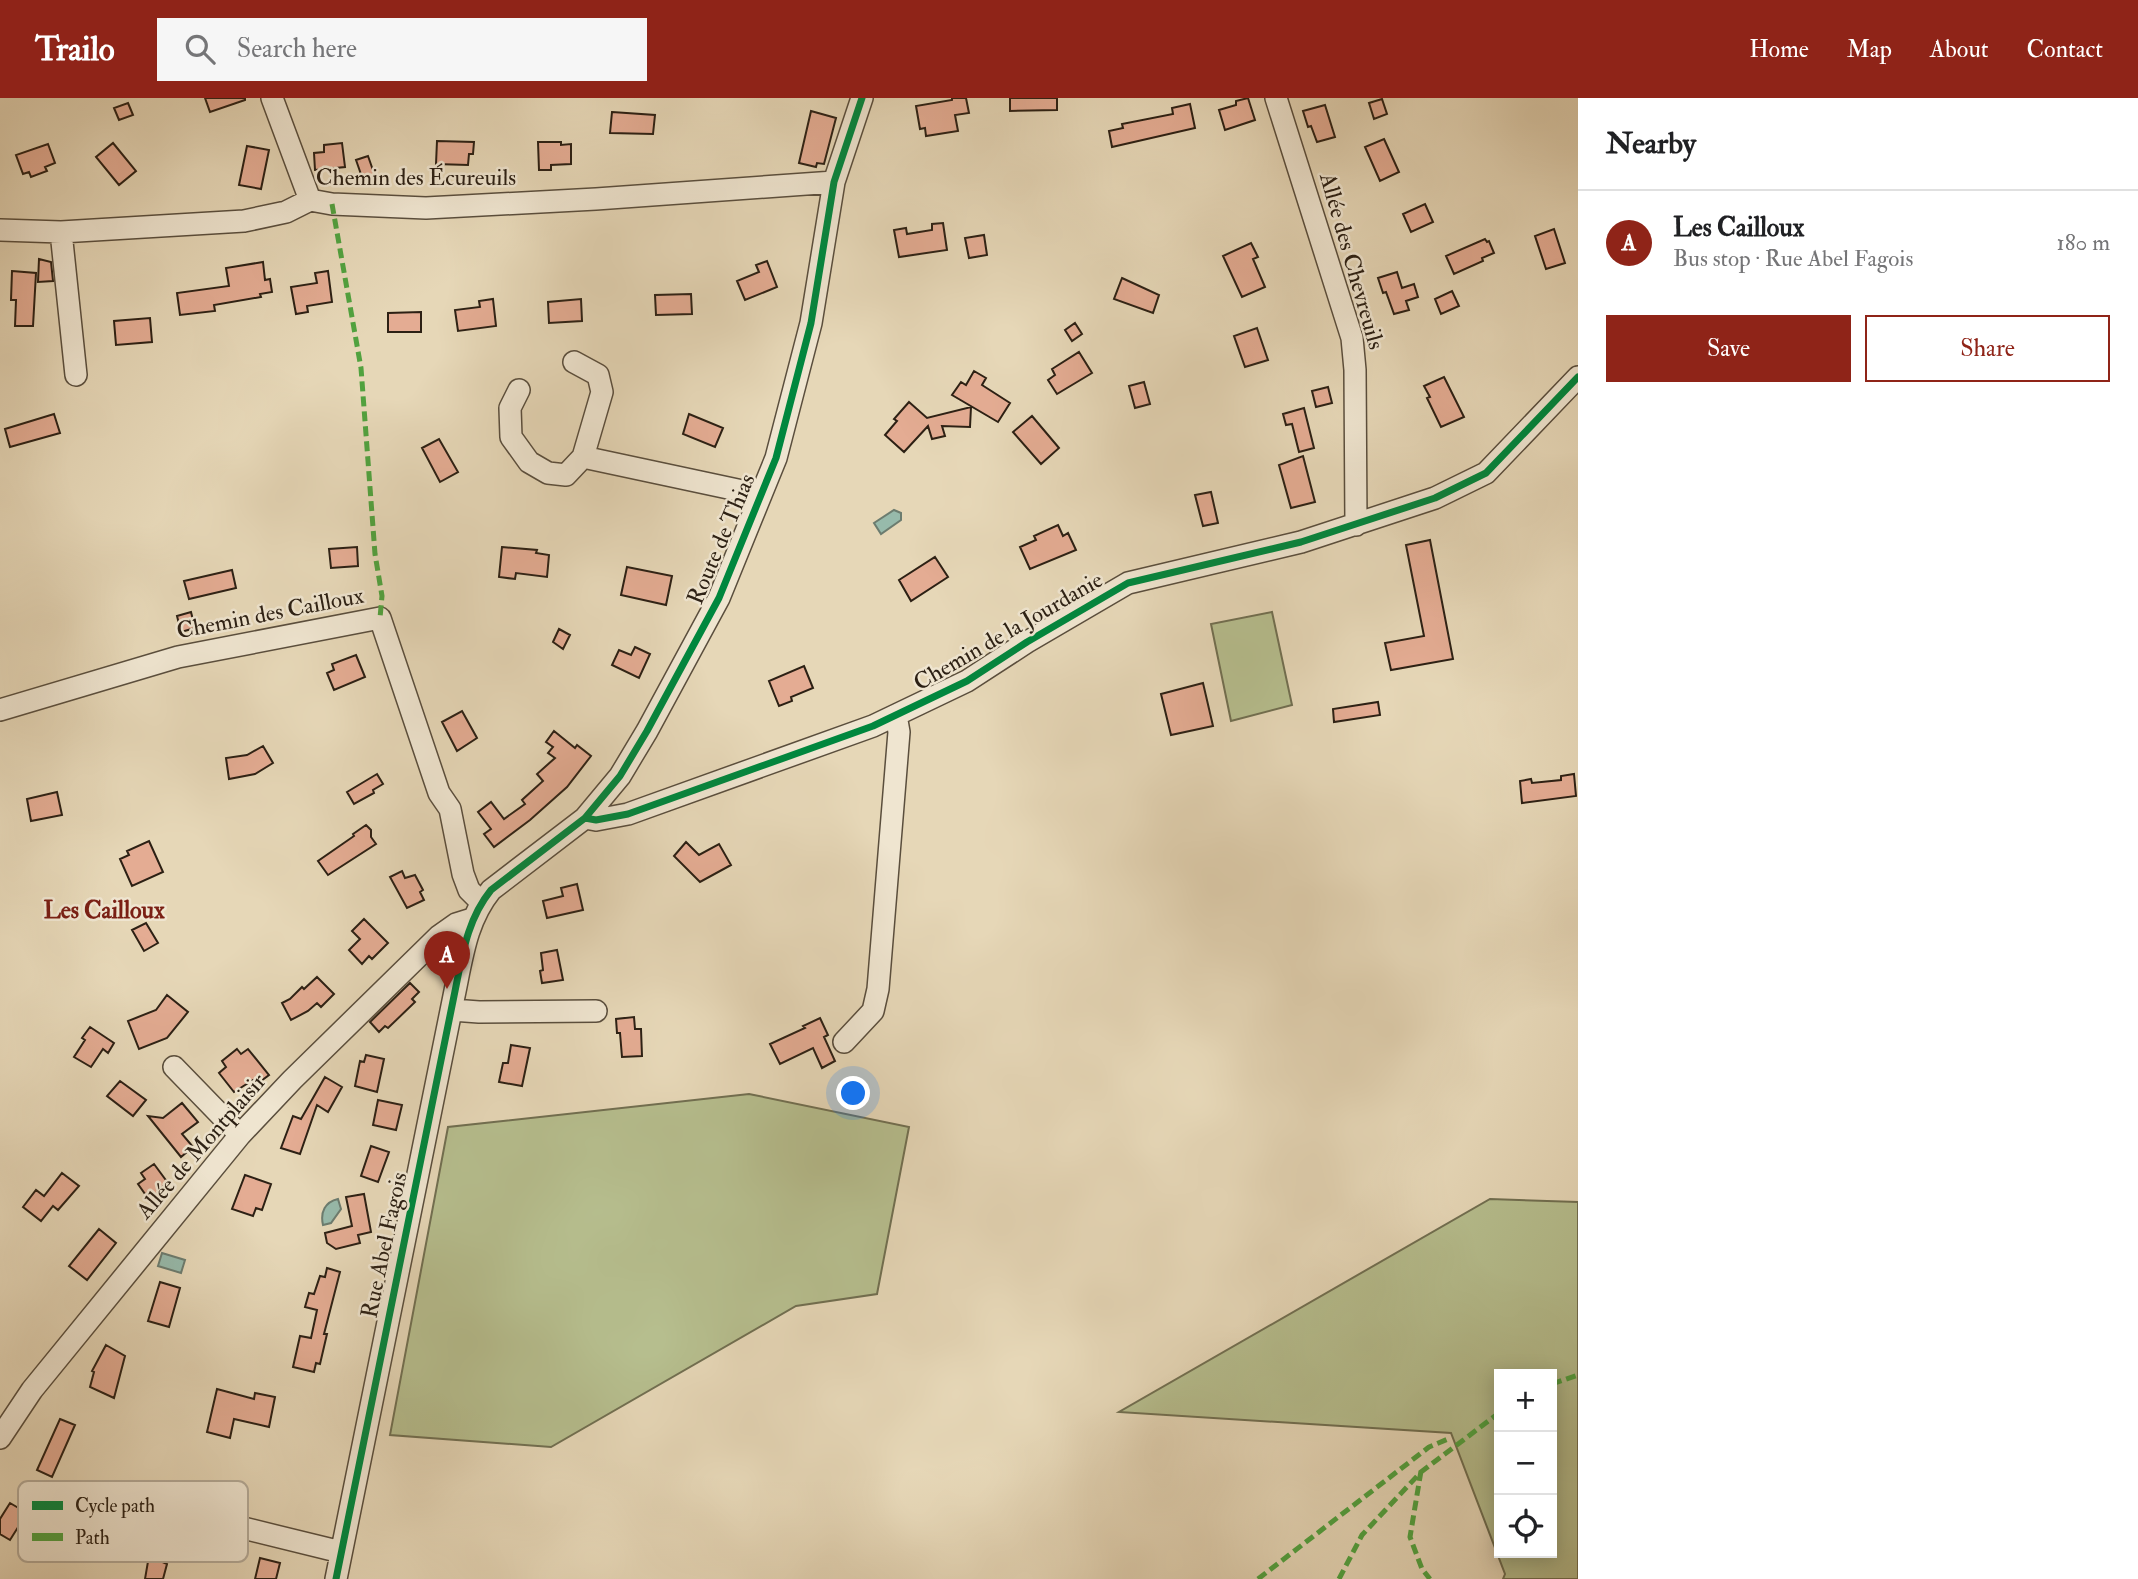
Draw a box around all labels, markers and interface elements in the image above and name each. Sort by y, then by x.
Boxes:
search box [157,18,647,81]
text: Trailo [35,29,115,70]
icon: search [181,30,219,68]
text: Search here [237,33,357,65]
text: Home [1749,34,1809,65]
text: Map [1847,34,1892,65]
text: About [1930,34,1989,65]
text: Contact [2027,34,2103,65]
text: Nearby [1606,125,1696,162]
street label: Chemin des Écureuils [316,163,516,192]
street label: Allée des Chevreuils [1313,168,1391,353]
text: Les Cailloux [1673,212,1804,244]
text: A [1622,228,1636,257]
text: 180 m [2057,228,2110,257]
text: Bus stop · Rue Abel Fagois [1673,244,1913,273]
button: Save [1606,315,1851,382]
button: Share [1865,315,2110,382]
street label: Route de Thias [680,469,762,609]
street label: Chemin de la Jourdanie [908,565,1108,697]
street label: Chemin des Cailloux [174,581,366,645]
district label: Les Cailloux [43,895,165,926]
pin: A [424,931,470,989]
street label: Allée de Montplaisir [129,1067,273,1226]
your location [836,1076,870,1110]
street label: Rue Abel Fagois [354,1169,414,1321]
map controls [1494,1369,1557,1558]
button: + [1494,1369,1557,1432]
button: − [1494,1432,1557,1495]
legend [18,1481,248,1562]
text: Cycle path [75,1494,155,1519]
button: locate [1494,1495,1557,1558]
text: Path [75,1526,110,1550]

